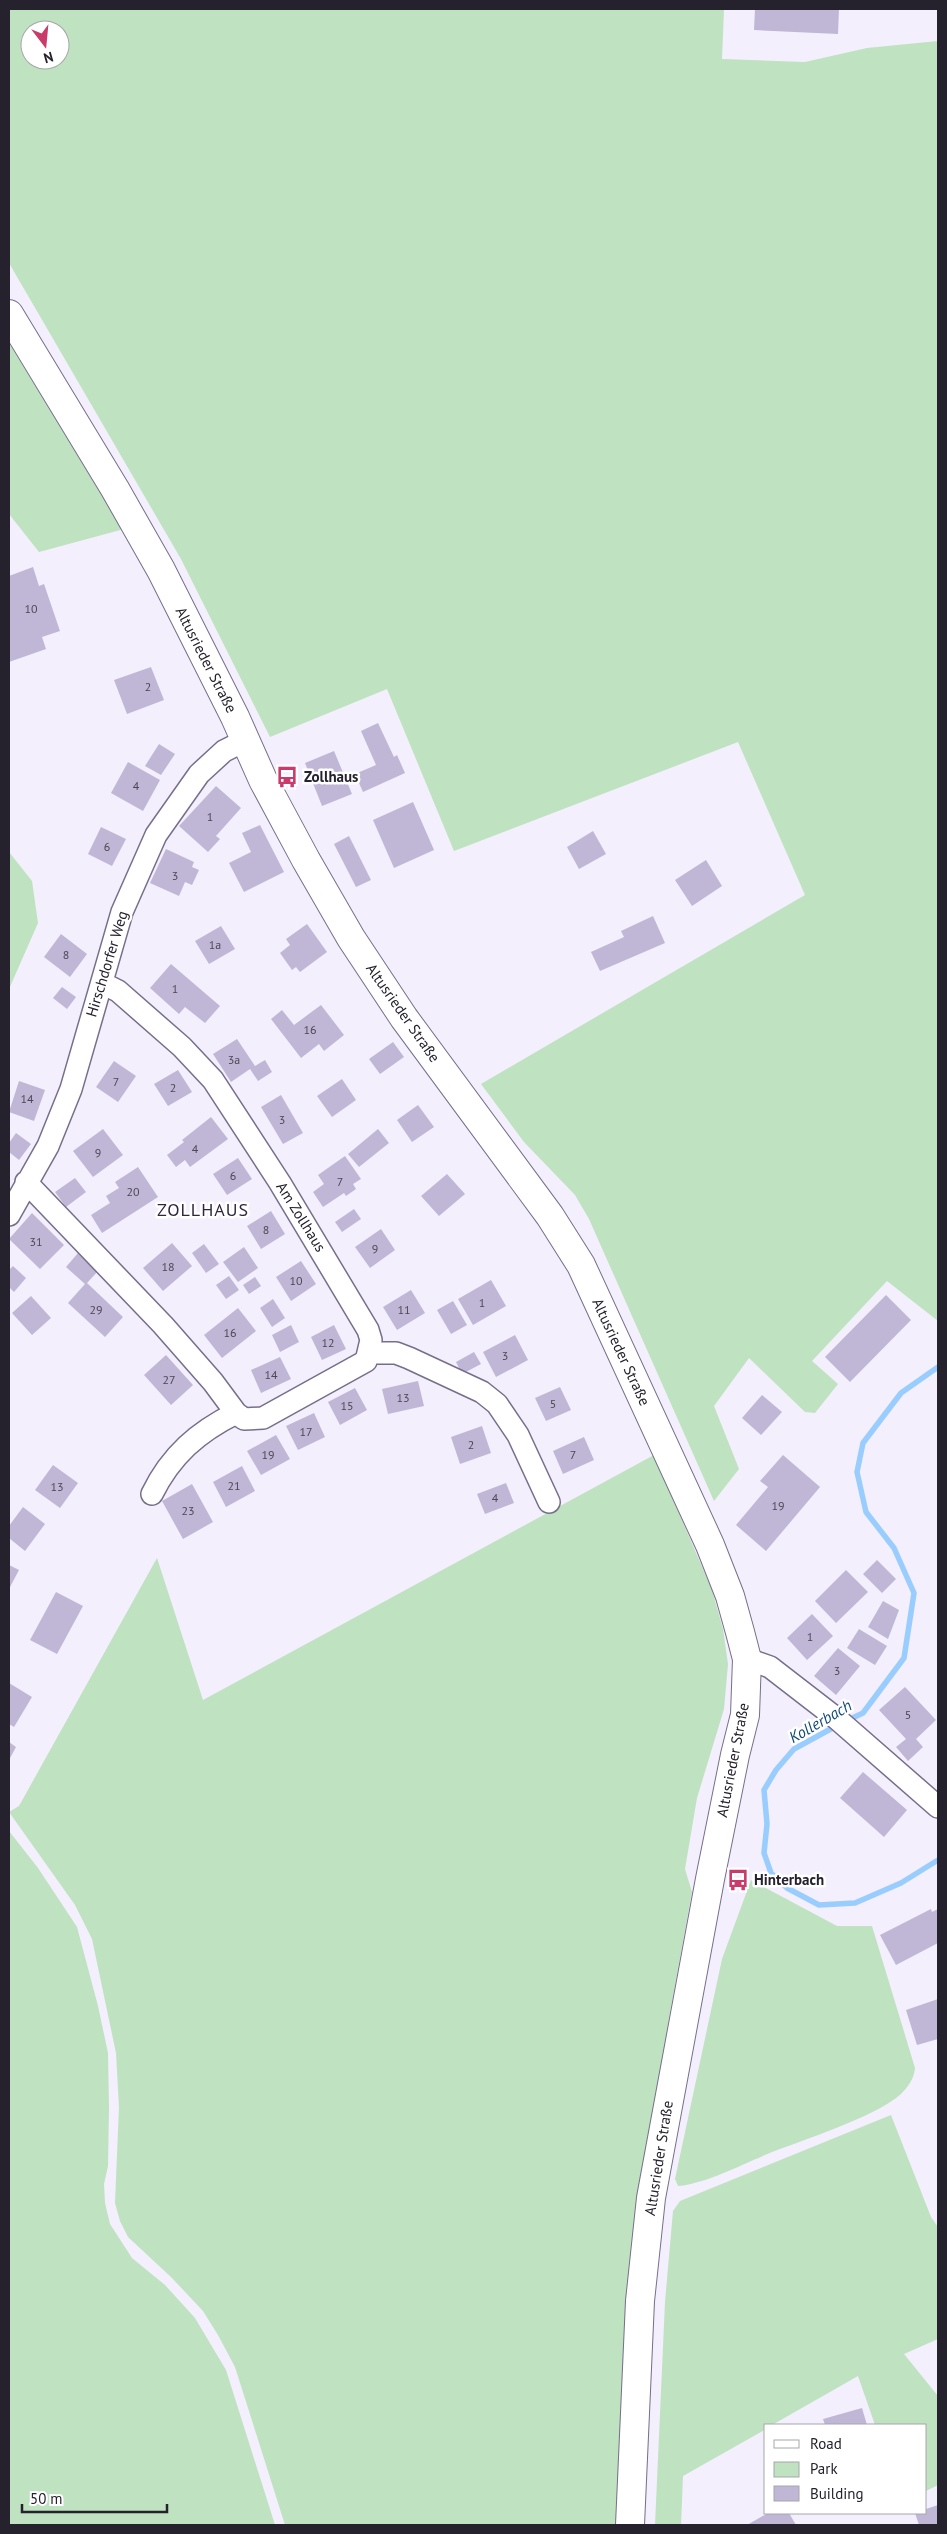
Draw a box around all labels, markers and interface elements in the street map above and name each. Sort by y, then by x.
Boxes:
north arrow [20,20,70,70]
text: N [42,48,55,67]
house number: 10 [24,601,38,616]
street label: Altusrieder Straße [172,604,241,716]
house number: 2 [145,679,151,694]
bus stop icon: Zollhaus [274,764,300,790]
place label: Zollhaus [304,767,358,786]
house number: 4 [133,778,140,793]
house number: 1 [207,809,213,824]
house number: 6 [104,839,110,854]
house number: 3 [172,868,178,883]
street label: Hirschdorfer Weg [81,908,132,1019]
house number: 1a [209,937,221,952]
house number: 8 [63,947,69,962]
street label: Altusrieder Straße [362,960,445,1066]
house number: 1 [172,981,178,996]
house number: 16 [303,1022,317,1037]
house number: 3a [228,1052,240,1067]
house number: 7 [113,1074,119,1089]
house number: 2 [170,1080,176,1095]
house number: 14 [20,1091,34,1106]
house number: 3 [279,1112,285,1127]
house number: 4 [192,1141,199,1156]
house number: 9 [95,1145,101,1160]
house number: 6 [230,1168,236,1183]
house number: 7 [337,1174,343,1189]
street label: Am Zollhaus [272,1178,330,1255]
house number: 20 [126,1184,140,1199]
district label: ZOLLHAUS [157,1198,249,1221]
house number: 8 [263,1222,269,1237]
house number: 31 [29,1234,43,1249]
house number: 9 [372,1241,378,1256]
house number: 18 [161,1259,175,1274]
house number: 10 [289,1273,303,1288]
house number: 1 [479,1295,485,1310]
street label: Altusrieder Straße [588,1295,655,1408]
house number: 29 [89,1302,103,1317]
house number: 11 [397,1302,411,1317]
house number: 16 [223,1325,237,1340]
house number: 12 [321,1335,335,1350]
house number: 3 [502,1348,508,1363]
house number: 14 [264,1367,278,1382]
house number: 27 [162,1372,176,1387]
house number: 13 [396,1390,410,1405]
house number: 5 [550,1396,556,1411]
house number: 15 [340,1398,354,1413]
house number: 17 [299,1424,313,1439]
house number: 2 [468,1437,474,1452]
house number: 19 [261,1447,275,1462]
house number: 7 [570,1447,576,1462]
house number: 21 [227,1478,241,1493]
house number: 13 [50,1479,64,1494]
house number: 4 [492,1490,499,1505]
house number: 19 [771,1498,785,1513]
house number: 23 [181,1503,195,1518]
house number: 1 [807,1629,813,1644]
house number: 3 [834,1663,840,1678]
water label: Kollerbach [785,1695,855,1747]
street label: Altusrieder Straße [712,1701,753,1819]
house number: 5 [905,1707,911,1722]
bus stop icon: Hinterbach [725,1867,751,1893]
place label: Hinterbach [754,1870,824,1889]
street label: Altusrieder Straße [640,2099,677,2217]
legend [764,2424,927,2514]
text: Road [810,2434,842,2453]
text: Park [810,2459,838,2478]
scale bar [22,2482,168,2514]
text: Building [810,2484,864,2503]
text: 50 m [30,2489,63,2508]

